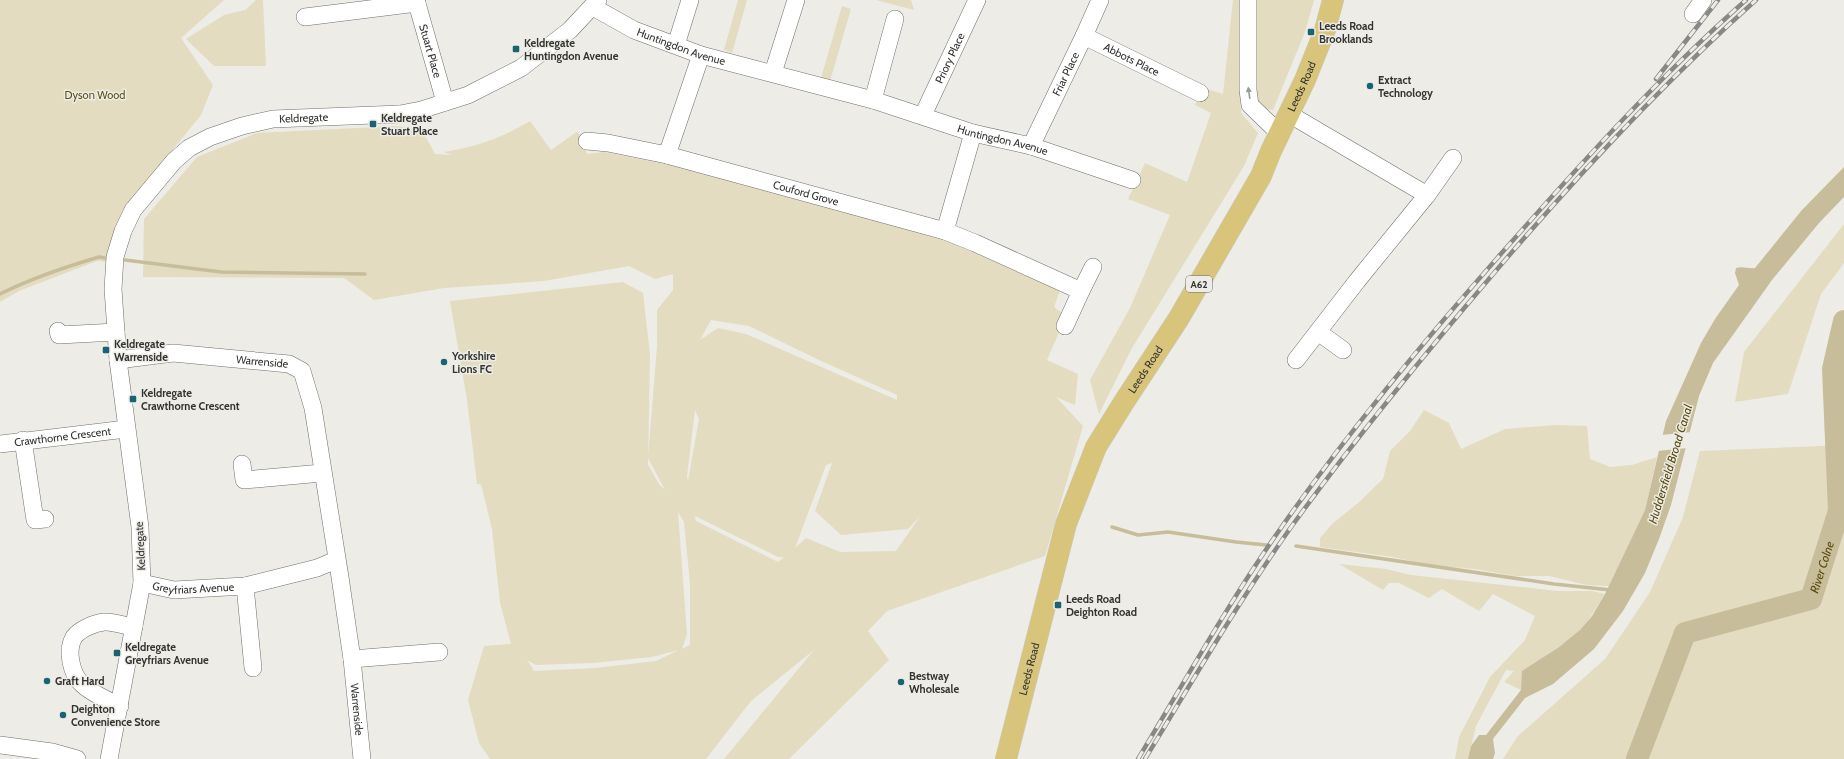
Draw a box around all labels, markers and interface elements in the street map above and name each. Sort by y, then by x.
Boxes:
place label: Leeds Road Brooklands [1319,19,1374,46]
street label: Stuart Place [416,22,445,80]
street label: Huntingdon Avenue [635,25,727,68]
marker: Leeds Road Brooklands [1306,27,1316,37]
street label: Priory Place [932,30,968,86]
place label: Keldregate Huntingdon Avenue [524,36,619,63]
street label: Abbots Place [1101,40,1162,79]
marker: Keldregate Huntingdon Avenue [511,44,521,54]
street label: Friar Place [1049,49,1082,98]
street label: Leeds Road [1284,59,1319,114]
place label: Extract Technology [1378,73,1433,100]
marker: Extract Technology [1365,81,1375,91]
one-way arrow [1246,87,1252,99]
park label: Dyson Wood [65,88,125,102]
street label: Keldregate [279,110,329,126]
place label: Keldregate Stuart Place [381,111,438,138]
marker: Keldregate Stuart Place [368,119,378,129]
street label: Huntingdon Avenue [956,121,1050,158]
street label: Couford Grove [771,177,841,209]
road number: A62 [1186,276,1212,292]
place label: Keldregate Warrenside [114,337,168,364]
street label: Leeds Road [1125,343,1166,396]
marker: Keldregate Warrenside [101,345,111,355]
place label: Yorkshire Lions FC [451,349,496,376]
street label: Warrenside [235,352,289,371]
marker: Yorkshire Lions FC [439,357,449,367]
place label: Keldregate Crawthorne Crescent [141,386,240,413]
marker: Keldregate Crawthorne Crescent [128,394,138,404]
water label: Huddersfield Broad Canal [1645,402,1695,525]
street label: Crawthorne Crescent [13,424,112,449]
street label: Keldregate [132,521,148,571]
water label: River Colne [1806,539,1837,595]
street label: Greyfriars Avenue [151,579,235,597]
place label: Leeds Road Deighton Road [1066,592,1137,619]
marker: Leeds Road Deighton Road [1053,600,1063,610]
place label: Keldregate Greyfriars Avenue [125,640,209,667]
street label: Leeds Road [1016,641,1042,697]
marker: Keldregate Greyfriars Avenue [112,648,122,658]
place label: Bestway Wholesale [909,669,959,696]
place label: Graft Hard [55,674,104,688]
marker: Graft Hard [42,676,52,686]
marker: Bestway Wholesale [896,677,906,687]
street label: Warrenside [347,683,367,737]
place label: Deighton Convenience Store [71,702,160,729]
marker: Deighton Convenience Store [58,710,68,720]

